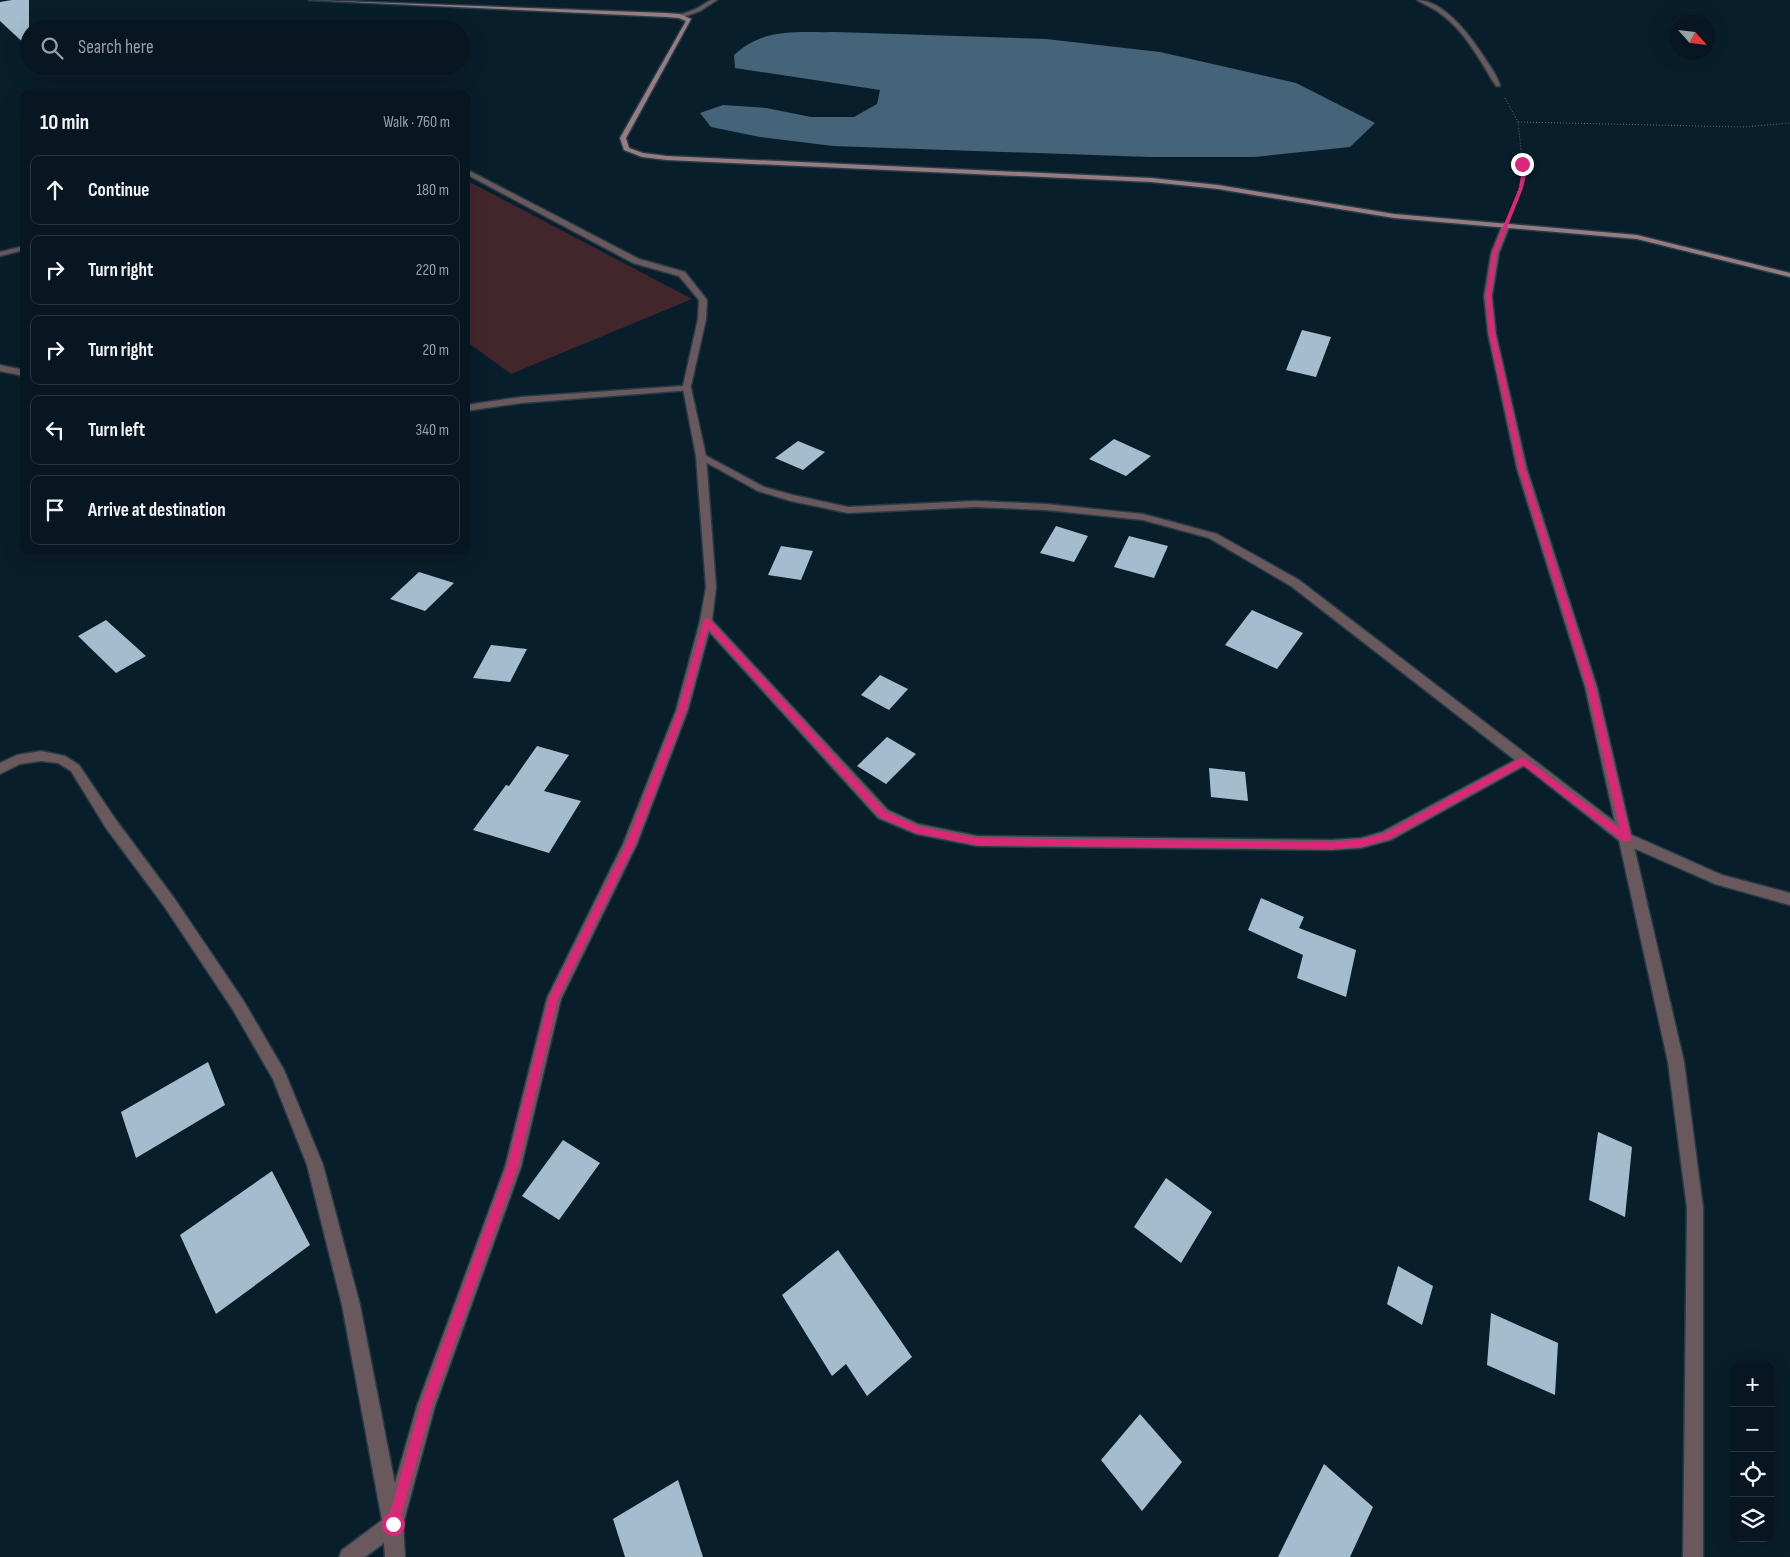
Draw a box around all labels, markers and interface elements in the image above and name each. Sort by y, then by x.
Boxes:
north arrow [1670,15,1715,60]
search box [20,20,470,75]
icon: search [38,34,66,62]
text: Search here [78,36,154,59]
text: 10 min [40,110,89,135]
text: Walk · 760 m [383,113,450,132]
route end [1511,153,1534,176]
icon: ahead [41,176,69,204]
text: Continue [88,179,149,202]
text: 180 m [416,181,449,200]
icon: right [41,256,69,284]
text: Turn right [88,259,153,282]
text: 220 m [416,261,449,280]
icon: right [41,336,69,364]
text: Turn right [88,339,153,362]
text: 20 m [422,341,449,360]
icon: left [41,416,69,444]
text: Turn left [88,419,145,442]
text: 340 m [416,421,449,440]
icon: arrive [41,496,69,524]
text: Arrive at destination [88,499,226,522]
map controls [1730,1362,1775,1542]
button: + [1730,1362,1775,1407]
button: − [1730,1407,1775,1452]
button: locate [1730,1452,1775,1497]
button: layers [1730,1497,1775,1542]
route start [382,1513,405,1536]

